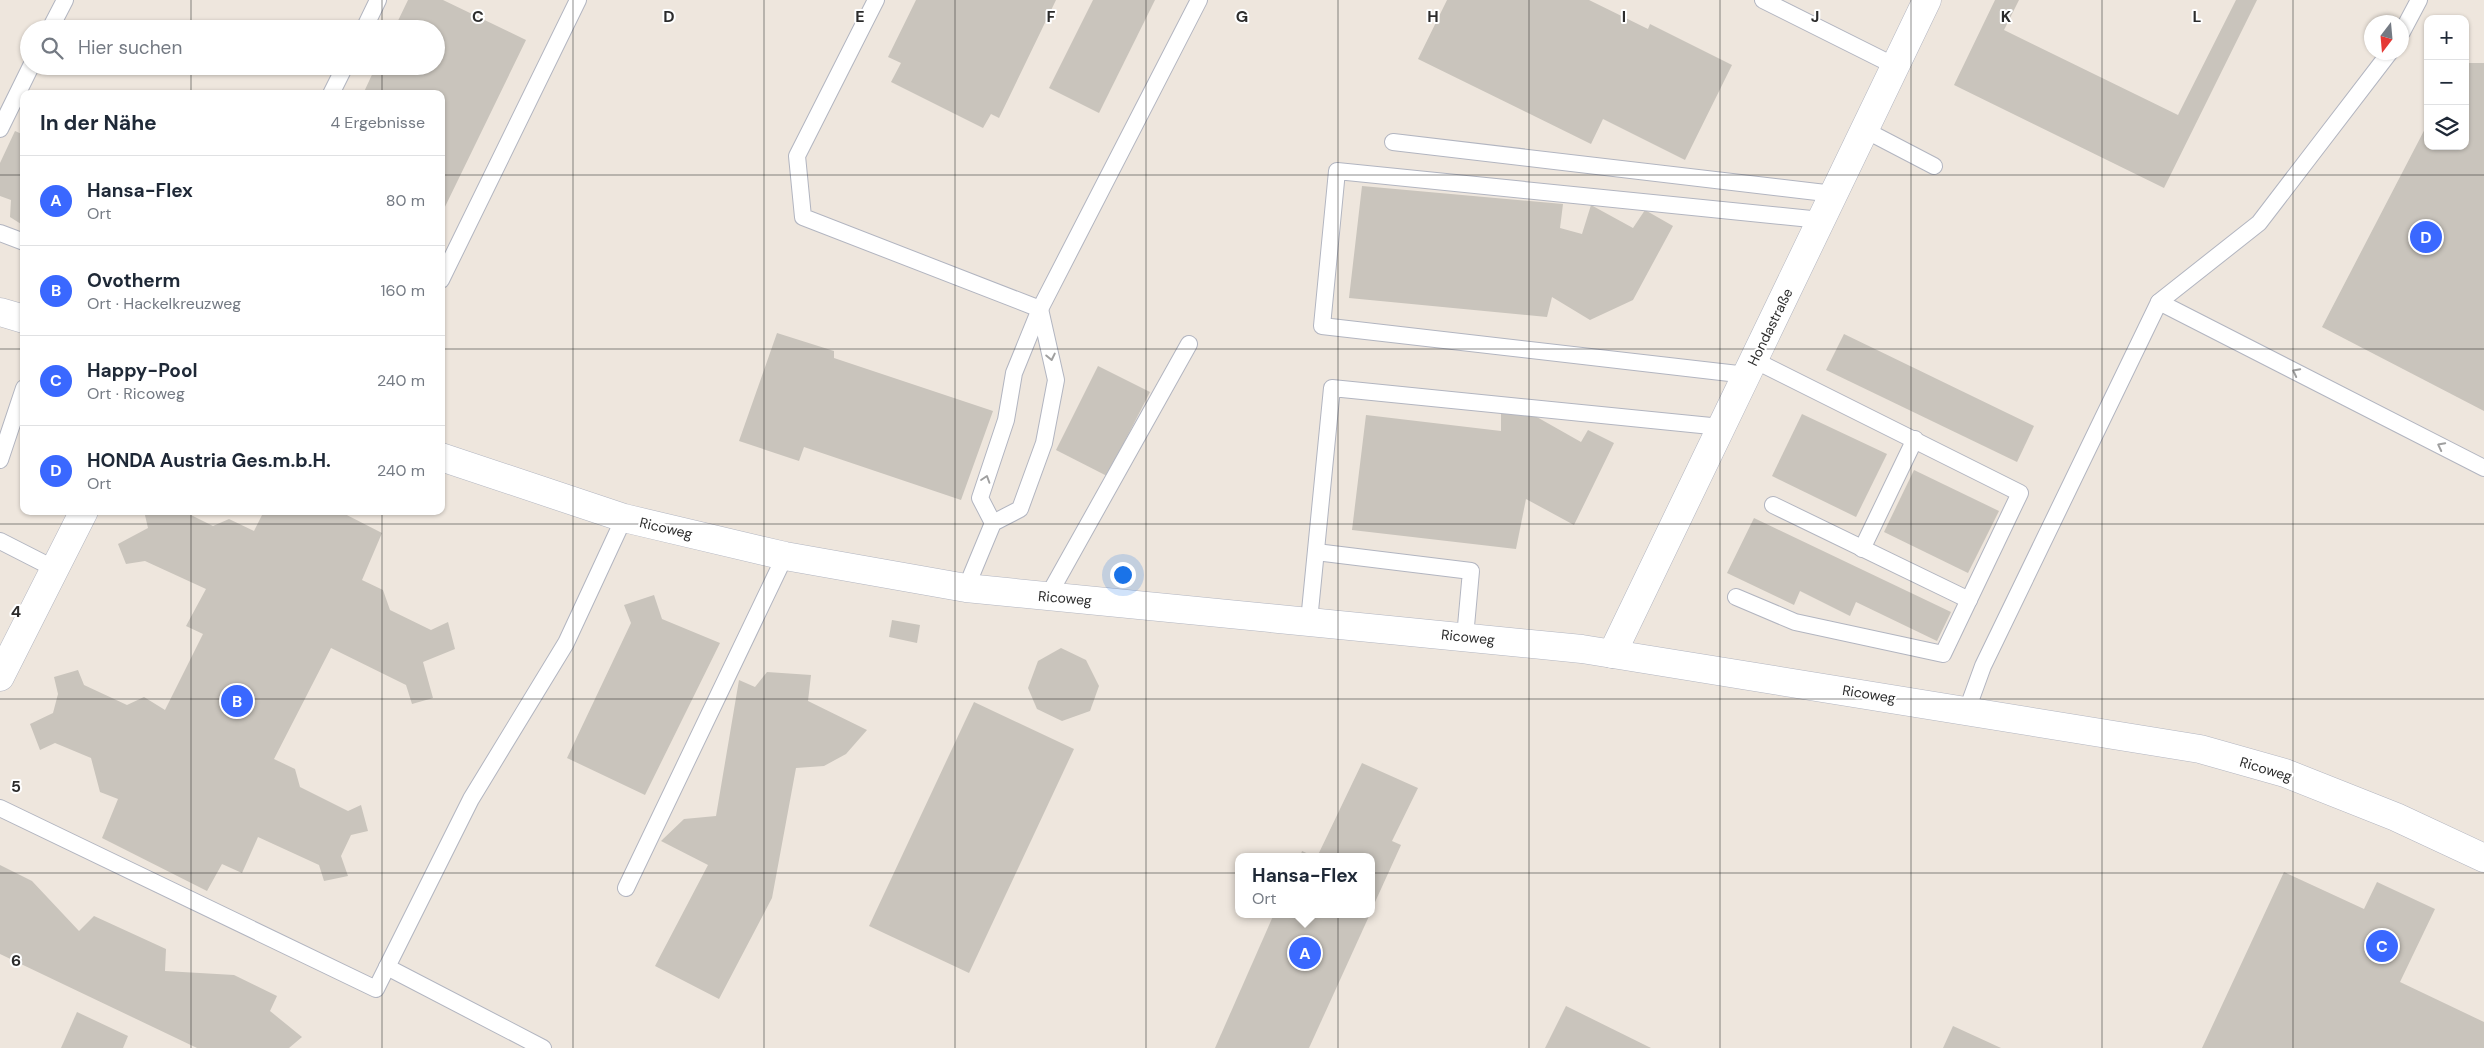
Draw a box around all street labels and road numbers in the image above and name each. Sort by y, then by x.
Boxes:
street label: Hondastraße [1743,285,1797,369]
street label: Ricoweg [638,513,694,543]
street label: Ricoweg [1037,587,1093,609]
street label: Ricoweg [1440,625,1496,649]
street label: Ricoweg [1841,681,1897,707]
street label: Ricoweg [2238,753,2295,786]

